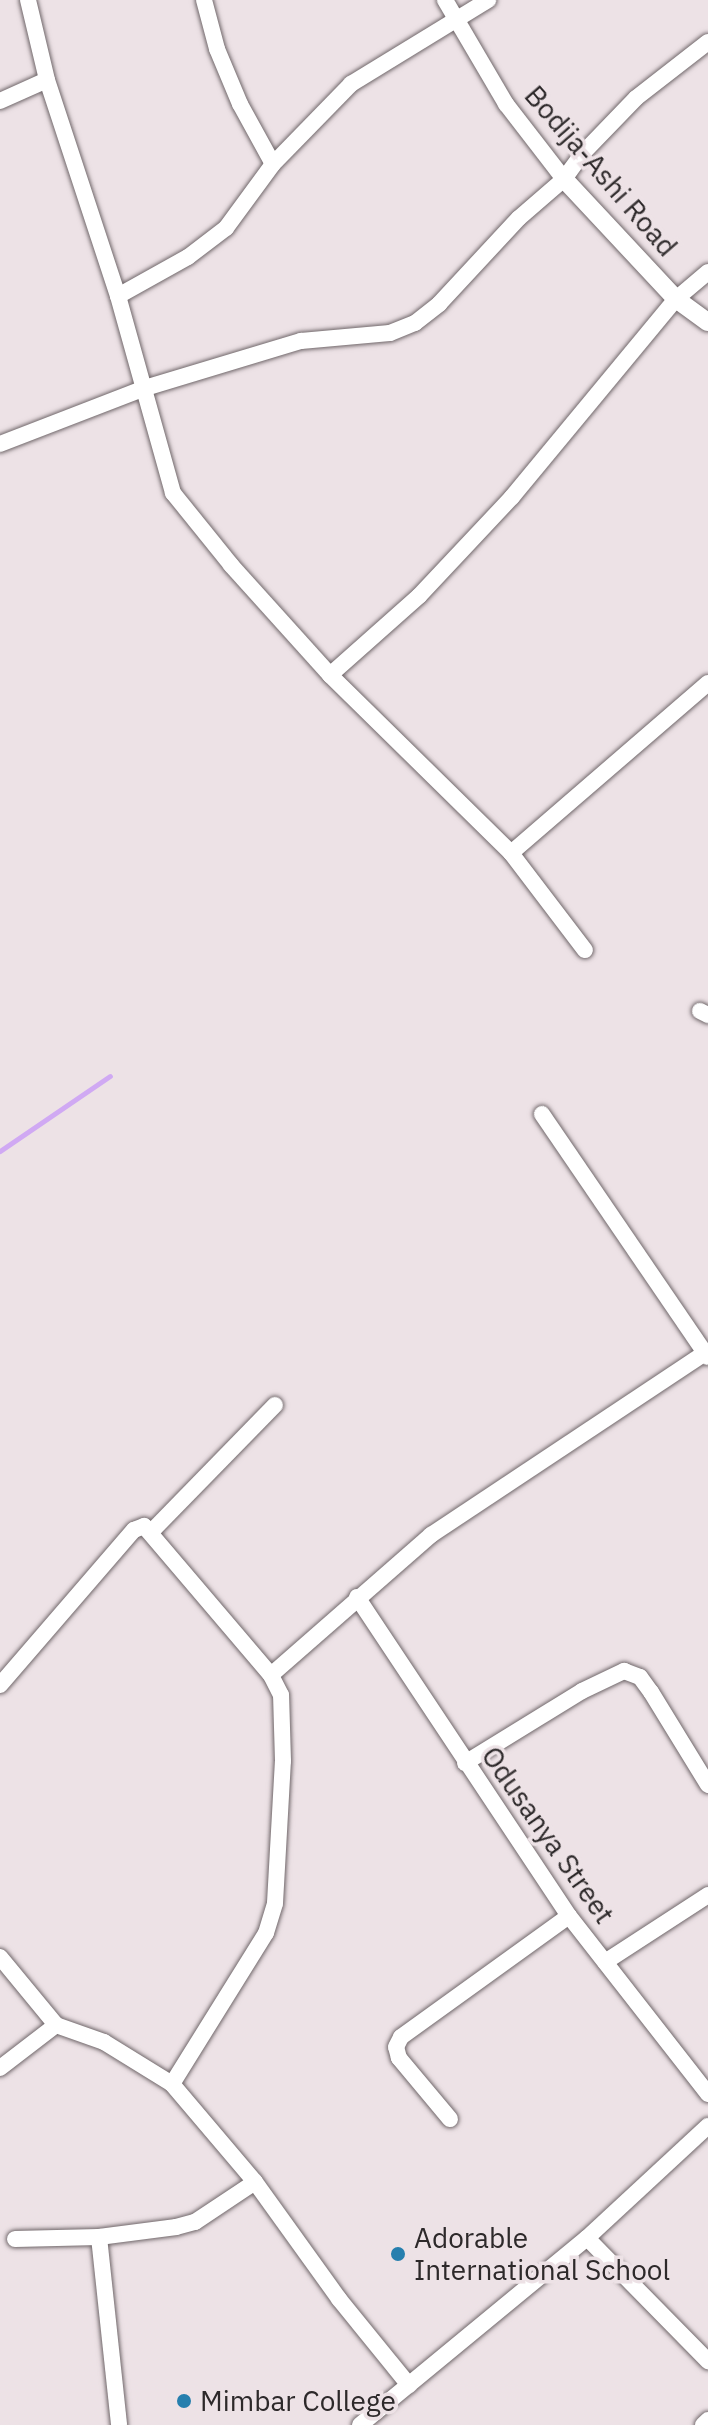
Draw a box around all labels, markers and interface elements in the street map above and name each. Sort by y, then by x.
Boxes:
street label: Bodija-Ashi Road [518,79,684,263]
street label: Odusanya Street [475,1740,621,1930]
place label: Adorable International School [414,2221,670,2287]
marker: Adorable International School [389,2245,407,2263]
place label: Mimbar College [200,2384,396,2418]
marker: Mimbar College [175,2392,193,2410]

